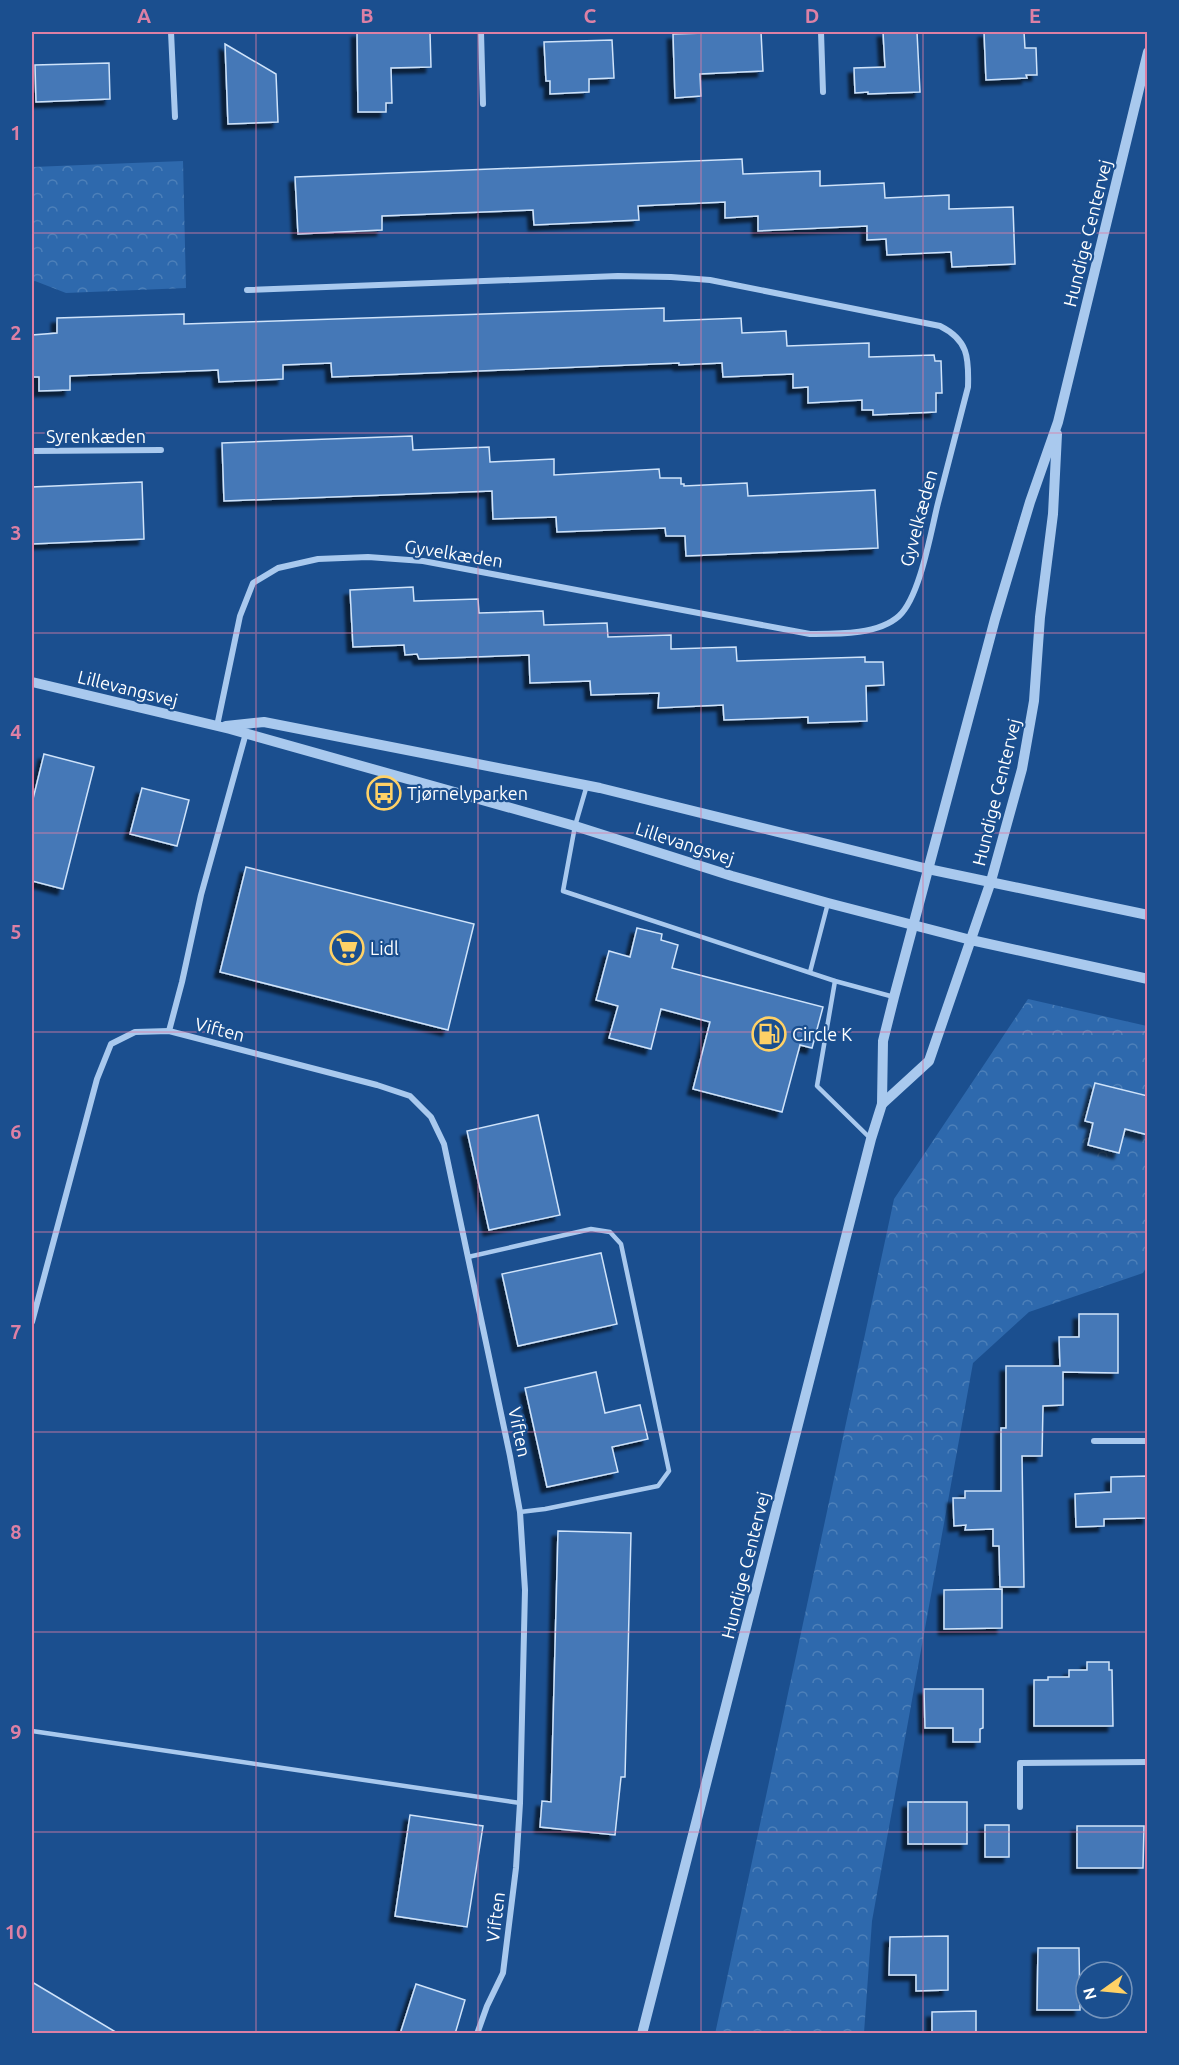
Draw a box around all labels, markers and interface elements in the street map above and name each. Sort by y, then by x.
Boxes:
text: A [137,4,151,27]
text: B [360,4,374,27]
text: C [584,4,597,27]
text: D [805,4,819,27]
text: E [1029,4,1041,27]
text: 1 [10,121,22,144]
street label: Hundige Centervej [1059,157,1115,309]
text: 2 [10,321,22,344]
street label: Syrenkæden [46,426,146,446]
street label: Gyvelkæden [895,467,941,569]
text: 3 [10,521,22,544]
street label: Gyvelkæden [403,535,505,571]
street label: Lillevangsvej [76,666,180,710]
street label: Hundige Centervej [968,716,1024,868]
text: 4 [10,720,22,743]
bus stop icon: Tjørnelyparken [366,775,402,811]
place label: Tjørnelyparken [407,783,528,803]
street label: Lillevangsvej [633,818,737,868]
text: 5 [10,920,22,943]
supermarket icon: Lidl [329,930,365,966]
place label: Lidl [370,938,399,958]
street label: Viften [193,1013,247,1045]
fuel station icon: Circle K [751,1016,787,1052]
place label: Circle K [792,1024,852,1044]
text: 6 [10,1120,22,1143]
text: 7 [10,1320,22,1343]
street label: Viften [505,1405,535,1459]
street label: Hundige Centervej [717,1489,773,1641]
text: 8 [10,1520,22,1543]
text: 9 [10,1720,22,1743]
street label: Viften [482,1891,508,1943]
text: 10 [5,1920,27,1943]
north arrow [1074,1960,1134,2020]
text: N [1079,1986,1100,2002]

